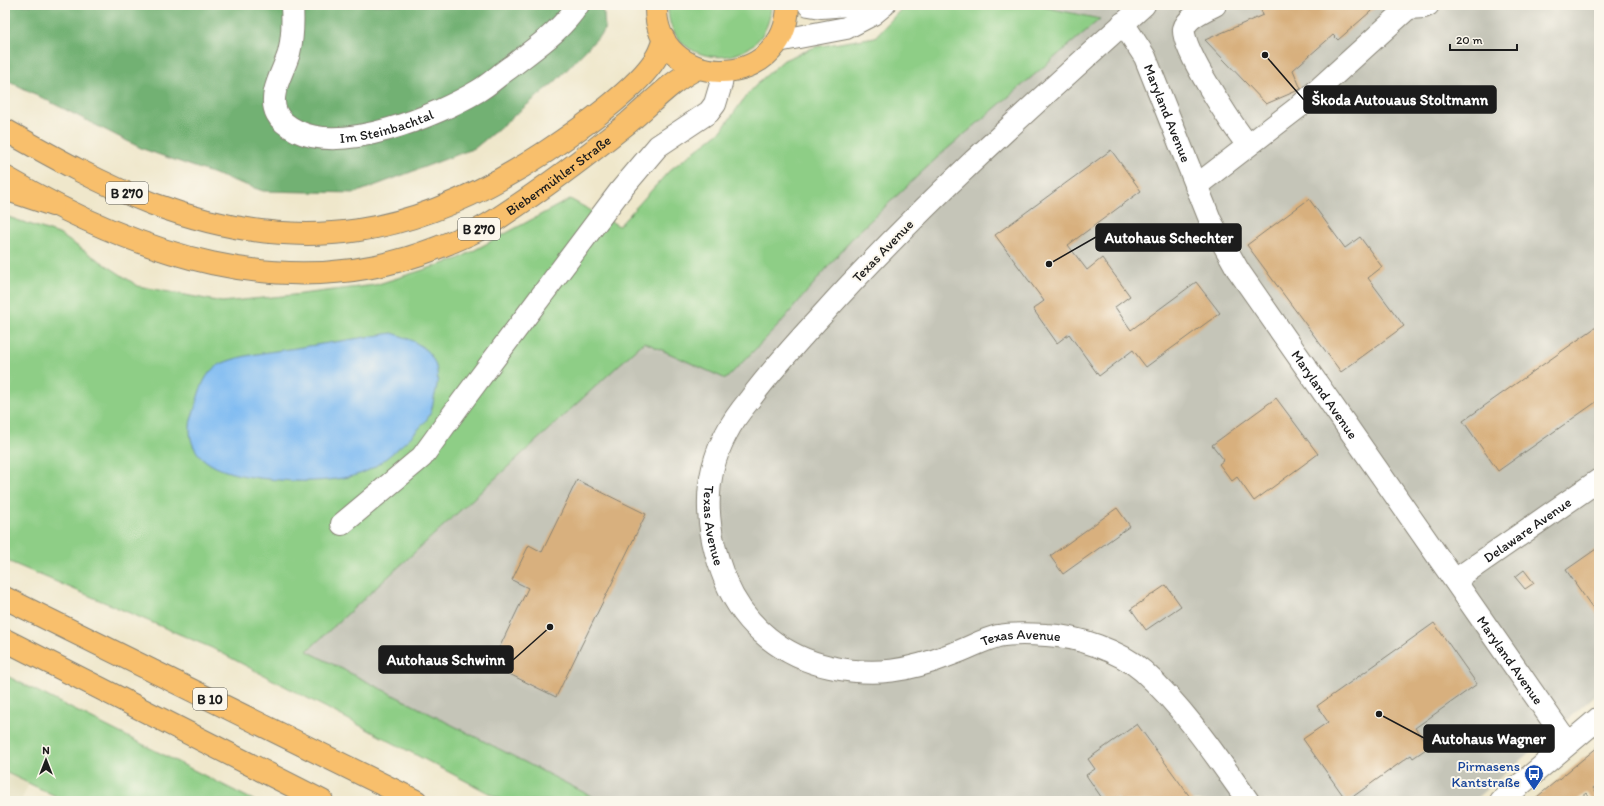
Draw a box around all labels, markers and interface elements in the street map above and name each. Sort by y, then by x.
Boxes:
scale bar [1450,26,1517,52]
text: 20 m [1456,33,1483,47]
street label: Maryland Avenue [1140,62,1195,165]
callout: Škoda Autouaus Stoltmann [1304,86,1496,113]
text: Škoda Autouaus Stoltmann [1312,90,1489,109]
street label: Im Steinbachtal [339,106,436,146]
street label: Biebermühler Straße [503,131,614,219]
road number: B 270 [106,182,148,204]
street label: Texas Avenue [849,216,917,286]
road number: B 270 [458,218,500,240]
callout: Autohaus Schechter [1096,224,1241,251]
text: Autohaus Schechter [1103,229,1235,247]
street label: Maryland Avenue [1288,347,1362,442]
street label: Texas Avenue [700,485,728,568]
street label: Delaware Avenue [1480,493,1575,566]
street label: Maryland Avenue [1473,612,1547,708]
street label: Texas Avenue [978,625,1062,650]
callout: Autohaus Schwinn [379,646,513,673]
text: Autohaus Schwinn [386,651,506,669]
road number: B 10 [193,688,227,710]
callout: Autohaus Wagner [1424,725,1554,752]
text: Autohaus Wagner [1431,730,1547,749]
north arrow [26,740,66,780]
text: N [42,744,50,757]
place label: Pirmasens Kantstraße [1452,758,1520,791]
bus stop icon: Pirmasens Kantstraße [1523,763,1545,791]

